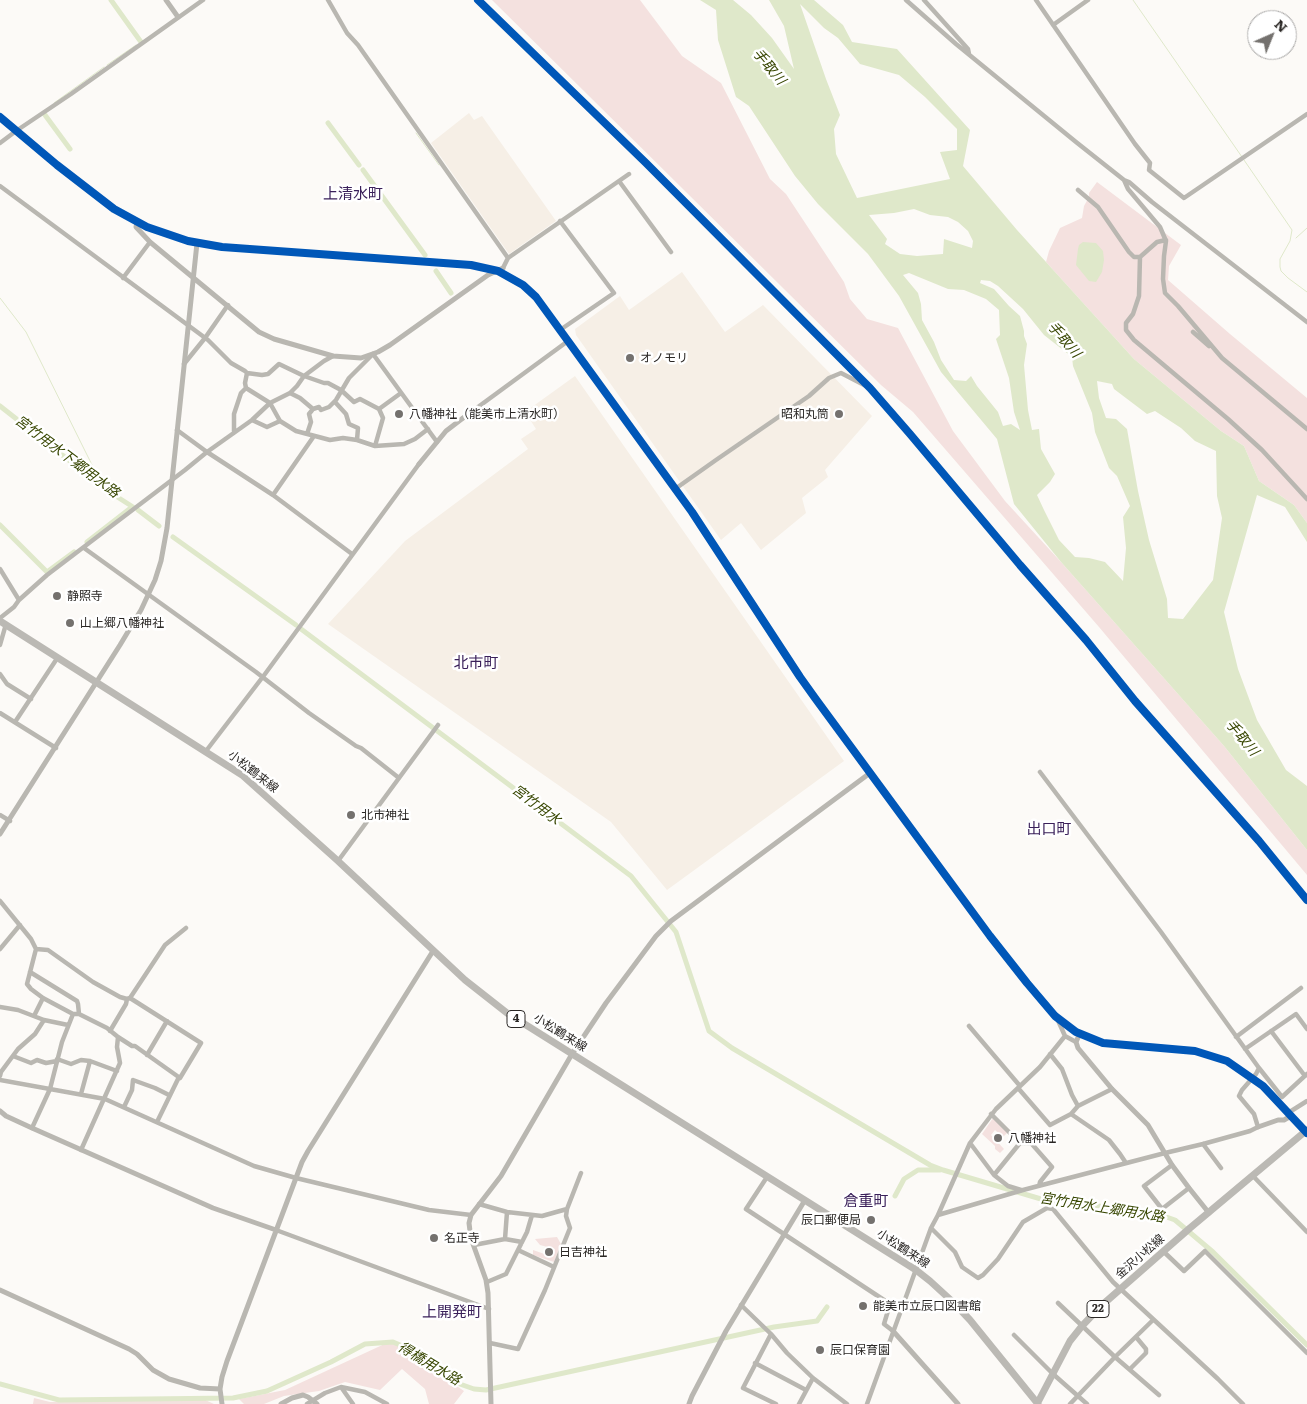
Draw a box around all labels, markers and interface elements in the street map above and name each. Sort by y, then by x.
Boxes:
north arrow [1247,10,1297,60]
text: N [1271,14,1293,36]
water label: 手取川 [749,46,789,88]
district label: 上清水町 [323,186,383,204]
water label: 手取川 [1044,319,1084,361]
place label: オノモリ [640,351,688,365]
marker: オノモリ [624,352,636,364]
place label: 八幡神社（能美市上清水町） [409,407,565,421]
place label: 昭和丸筒 [781,407,829,421]
marker: 八幡神社（能美市上清水町） [393,408,405,420]
marker: 昭和丸筒 [833,408,845,420]
water label: 宮竹用水下郷用水路 [12,412,122,502]
place label: 静照寺 [67,589,103,603]
marker: 静照寺 [51,590,63,602]
place label: 山上郷八幡神社 [80,616,164,630]
marker: 山上郷八幡神社 [64,617,76,629]
district label: 北市町 [454,655,498,673]
water label: 手取川 [1222,717,1262,759]
street label: 小松鶴来線 [225,748,281,796]
water label: 宮竹用水 [509,781,563,829]
place label: 北市神社 [361,808,409,822]
marker: 北市神社 [345,809,357,821]
district label: 出口町 [1027,821,1071,839]
road number: 4 [507,1011,525,1028]
street label: 小松鶴来線 [531,1011,589,1055]
place label: 八幡神社 [1008,1131,1056,1145]
marker: 八幡神社 [992,1132,1004,1144]
water label: 宮竹用水上郷用水路 [1038,1190,1166,1226]
district label: 倉重町 [844,1193,888,1211]
place label: 辰口郵便局 [801,1213,861,1227]
marker: 辰口郵便局 [865,1214,877,1226]
street label: 小松鶴来線 [874,1227,932,1271]
place label: 名正寺 [444,1231,480,1245]
marker: 名正寺 [428,1232,440,1244]
street label: 金沢小松線 [1113,1232,1167,1282]
place label: 日吉神社 [559,1245,607,1259]
marker: 日吉神社 [543,1246,555,1258]
place label: 能美市立辰口図書館 [873,1299,981,1313]
marker: 能美市立辰口図書館 [857,1300,869,1312]
road number: 22 [1087,1300,1109,1318]
district label: 上開発町 [422,1304,482,1322]
water label: 得橋用水路 [395,1339,463,1389]
place label: 辰口保育園 [830,1343,890,1357]
marker: 辰口保育園 [814,1344,826,1356]

